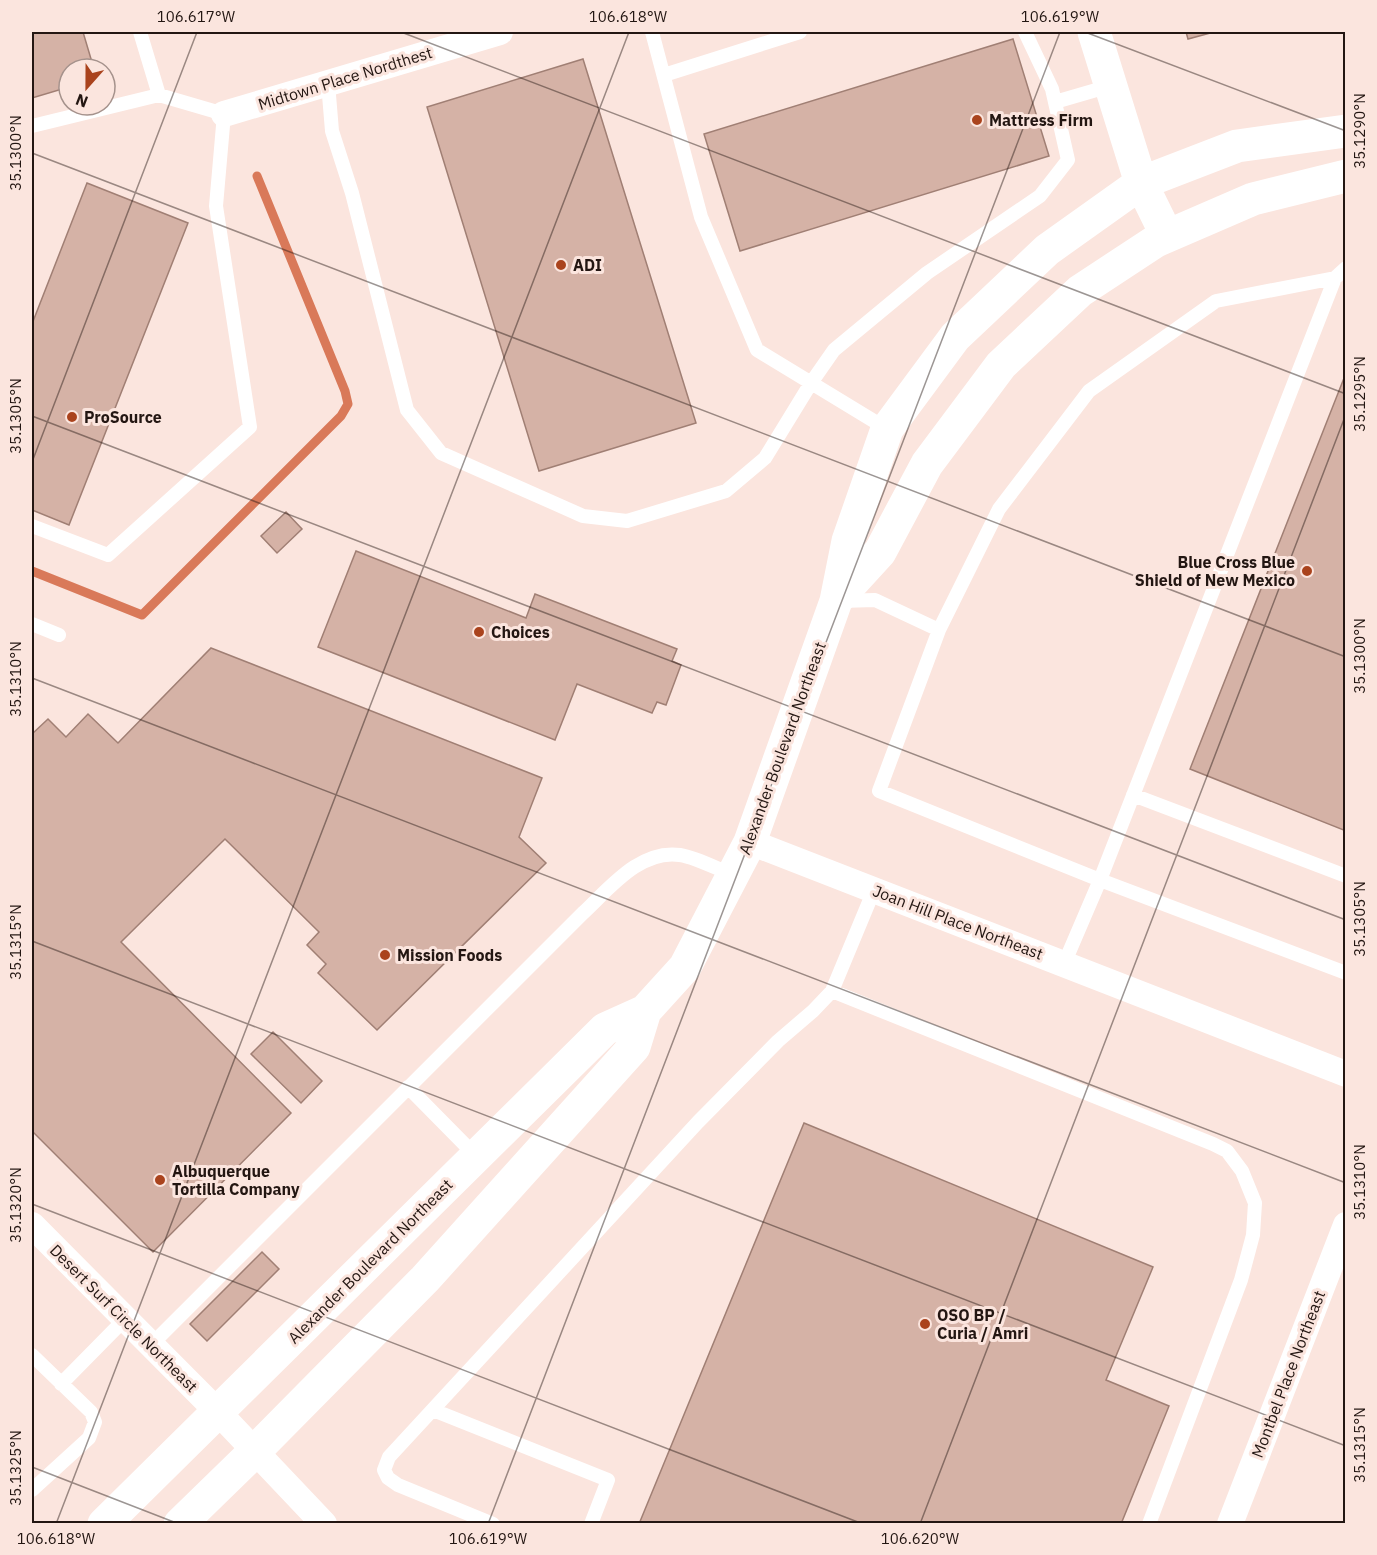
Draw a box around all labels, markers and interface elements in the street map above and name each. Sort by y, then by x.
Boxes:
text: 106.617°W [157,7,236,26]
text: 106.618°W [589,7,668,26]
text: 106.619°W [1021,7,1100,26]
street label: Midtown Place Nordthest [255,42,435,114]
north arrow [57,57,117,117]
text: N [73,90,91,112]
text: 35.1290°N [1350,93,1369,169]
place label: Mattress Firm [989,110,1093,130]
marker: Mattress Firm [970,113,984,127]
text: 35.1300°N [6,115,25,191]
place label: ADI [573,255,602,275]
marker: ADI [554,258,568,272]
text: 35.1295°N [1350,356,1369,432]
text: 35.1305°N [6,378,25,454]
place label: ProSource [84,407,162,427]
marker: ProSource [65,410,79,424]
place label: Blue Cross Blue Shield of New Mexico [1135,552,1295,590]
marker: Blue Cross Blue Shield of New Mexico [1300,564,1314,578]
text: 35.1300°N [1350,618,1369,694]
place label: Choices [491,622,550,642]
marker: Choices [472,625,486,639]
street label: Alexander Boulevard Northeast [734,639,830,857]
text: 35.1310°N [6,641,25,717]
street label: Joan Hill Place Northeast [870,880,1046,964]
text: 35.1305°N [1350,881,1369,957]
text: 35.1315°N [6,904,25,980]
place label: Mission Foods [397,945,502,965]
marker: Mission Foods [378,948,392,962]
text: 35.1310°N [1350,1144,1369,1220]
place label: Albuquerque Tortilla Company [172,1161,300,1199]
text: 35.1320°N [6,1167,25,1243]
marker: Albuquerque Tortilla Company [153,1173,167,1187]
street label: Alexander Boulevard Northeast [283,1174,457,1348]
street label: Desert Surf Circle Northeast [46,1240,202,1396]
street label: Montbel Place Northeast [1247,1288,1329,1460]
place label: OSO BP / Curia / Amri [937,1305,1028,1343]
marker: OSO BP / Curia / Amri [918,1317,932,1331]
text: 35.1315°N [1350,1407,1369,1483]
text: 35.1325°N [6,1430,25,1506]
text: 106.618°W [17,1529,96,1548]
text: 106.619°W [449,1529,528,1548]
text: 106.620°W [881,1529,960,1548]

